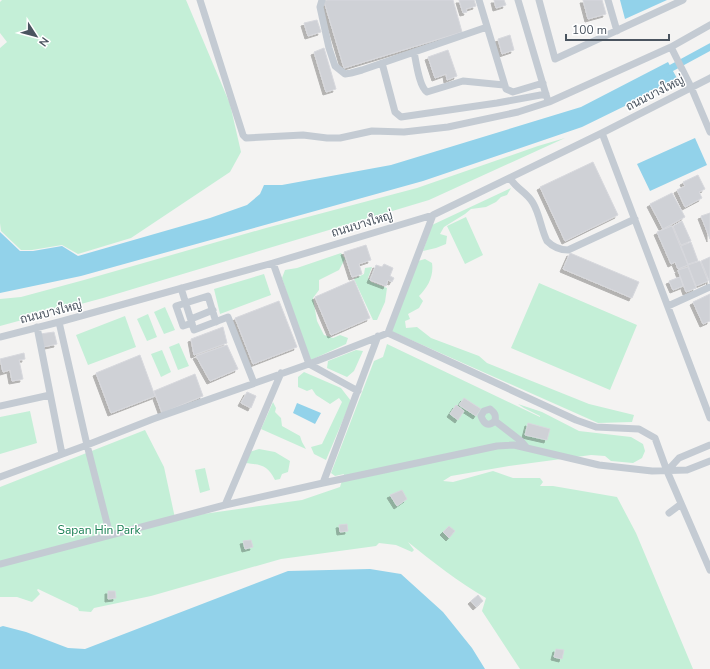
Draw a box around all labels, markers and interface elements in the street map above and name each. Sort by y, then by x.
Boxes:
north arrow [16,16,56,56]
scale bar [566,16,669,42]
text: 100 m [572,22,607,38]
text: N [35,34,52,49]
street label: ถนนบางใหญ่ [623,71,687,115]
street label: ถนนบางใหญ่ [329,207,395,241]
street label: ถนนบางใหญ่ [18,297,84,327]
park label: Sapan Hin Park [58,522,141,538]

